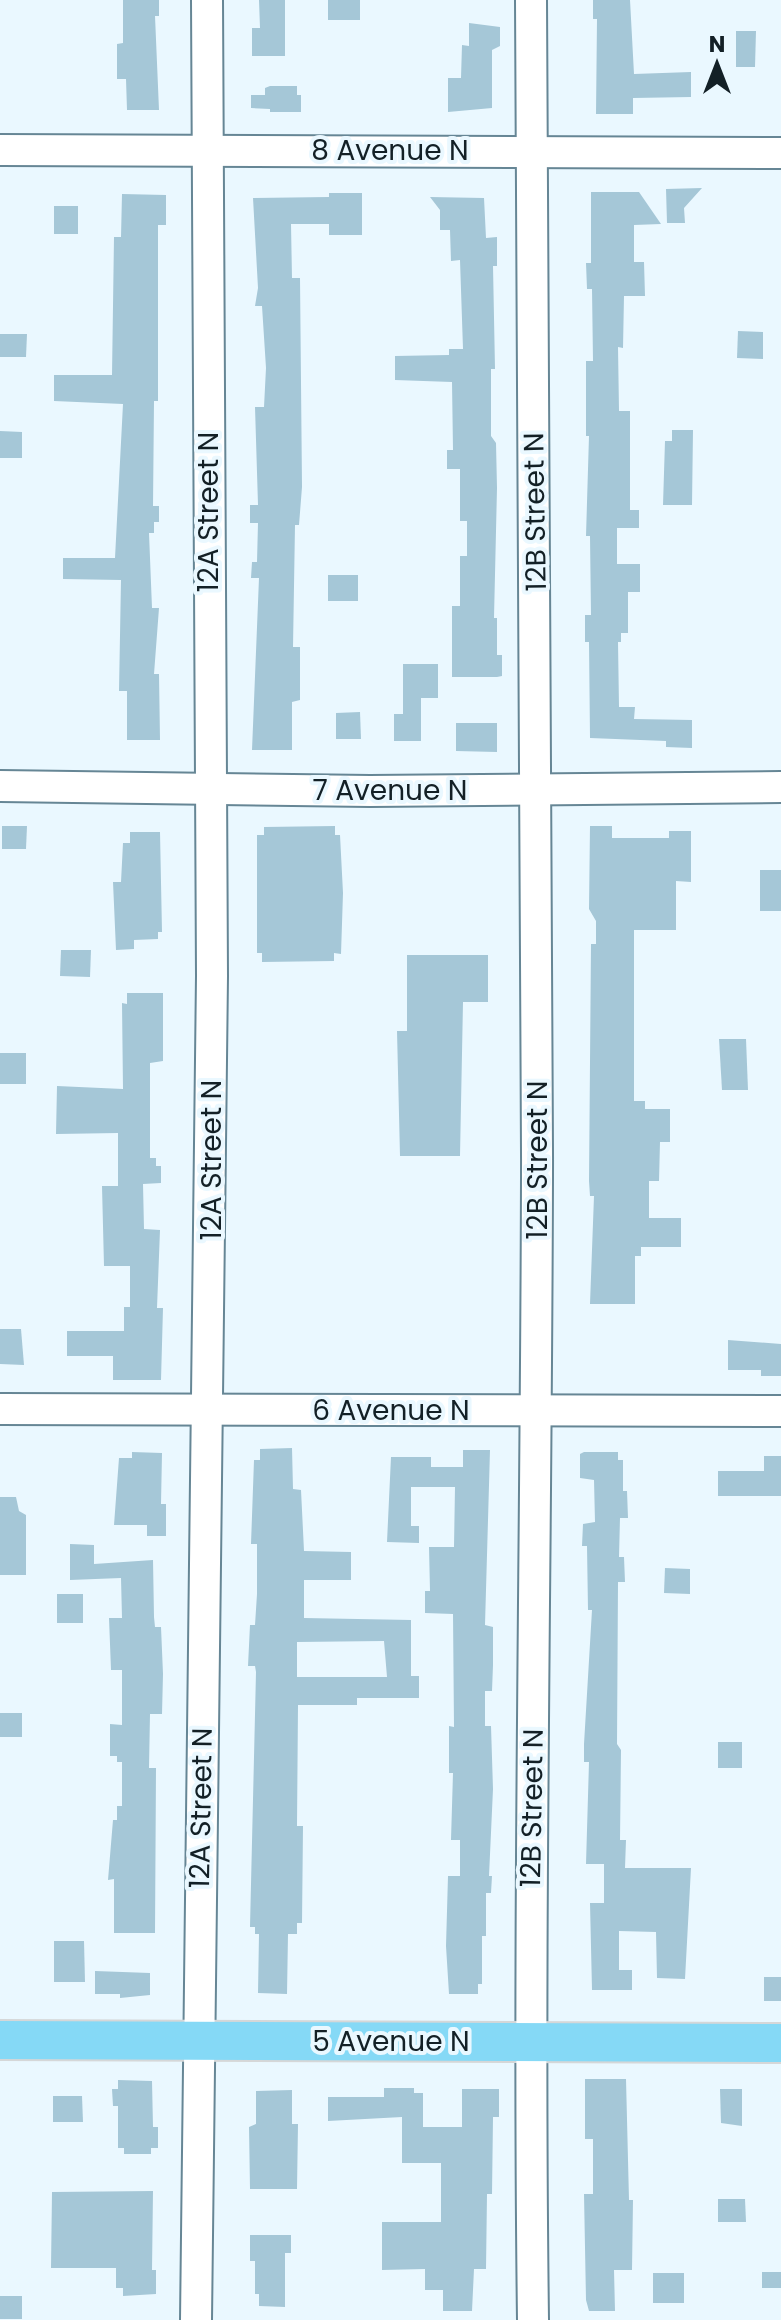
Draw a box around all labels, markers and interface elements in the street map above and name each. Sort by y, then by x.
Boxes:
north arrow [677,24,757,104]
text: N [709,29,725,60]
street label: 8 Avenue N [311,131,469,170]
street label: 12A Street N [189,432,228,592]
street label: 12B Street N [514,432,556,592]
street label: 7 Avenue N [312,771,468,810]
street label: 12A Street N [192,1080,231,1240]
street label: 12B Street N [518,1081,557,1239]
street label: 6 Avenue N [312,1391,470,1430]
street label: 12A Street N [180,1727,222,1889]
street label: 12B Street N [511,1728,553,1888]
street label: 5 Avenue N [312,2022,470,2061]

